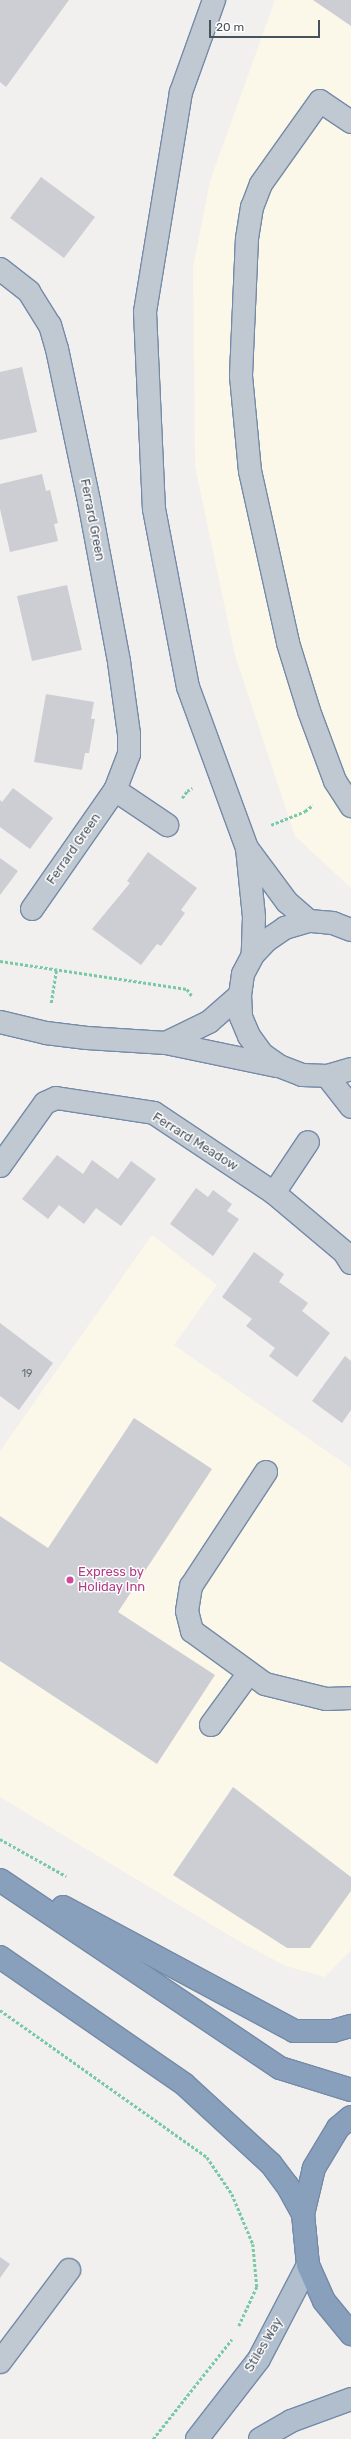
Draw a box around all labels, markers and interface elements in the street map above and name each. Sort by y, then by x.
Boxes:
scale bar [211,12,322,38]
text: 20 m [216,20,244,34]
street label: Ferrard Green [76,478,108,562]
street label: Ferrard Green [44,810,104,888]
street label: Ferrard Meadow [149,1110,241,1174]
house number: 19 [21,1367,33,1381]
place label: Express by Holiday Inn [78,1565,145,1596]
marker: Express by Holiday Inn [65,1575,75,1585]
street label: Stiles Way [242,2315,286,2375]

